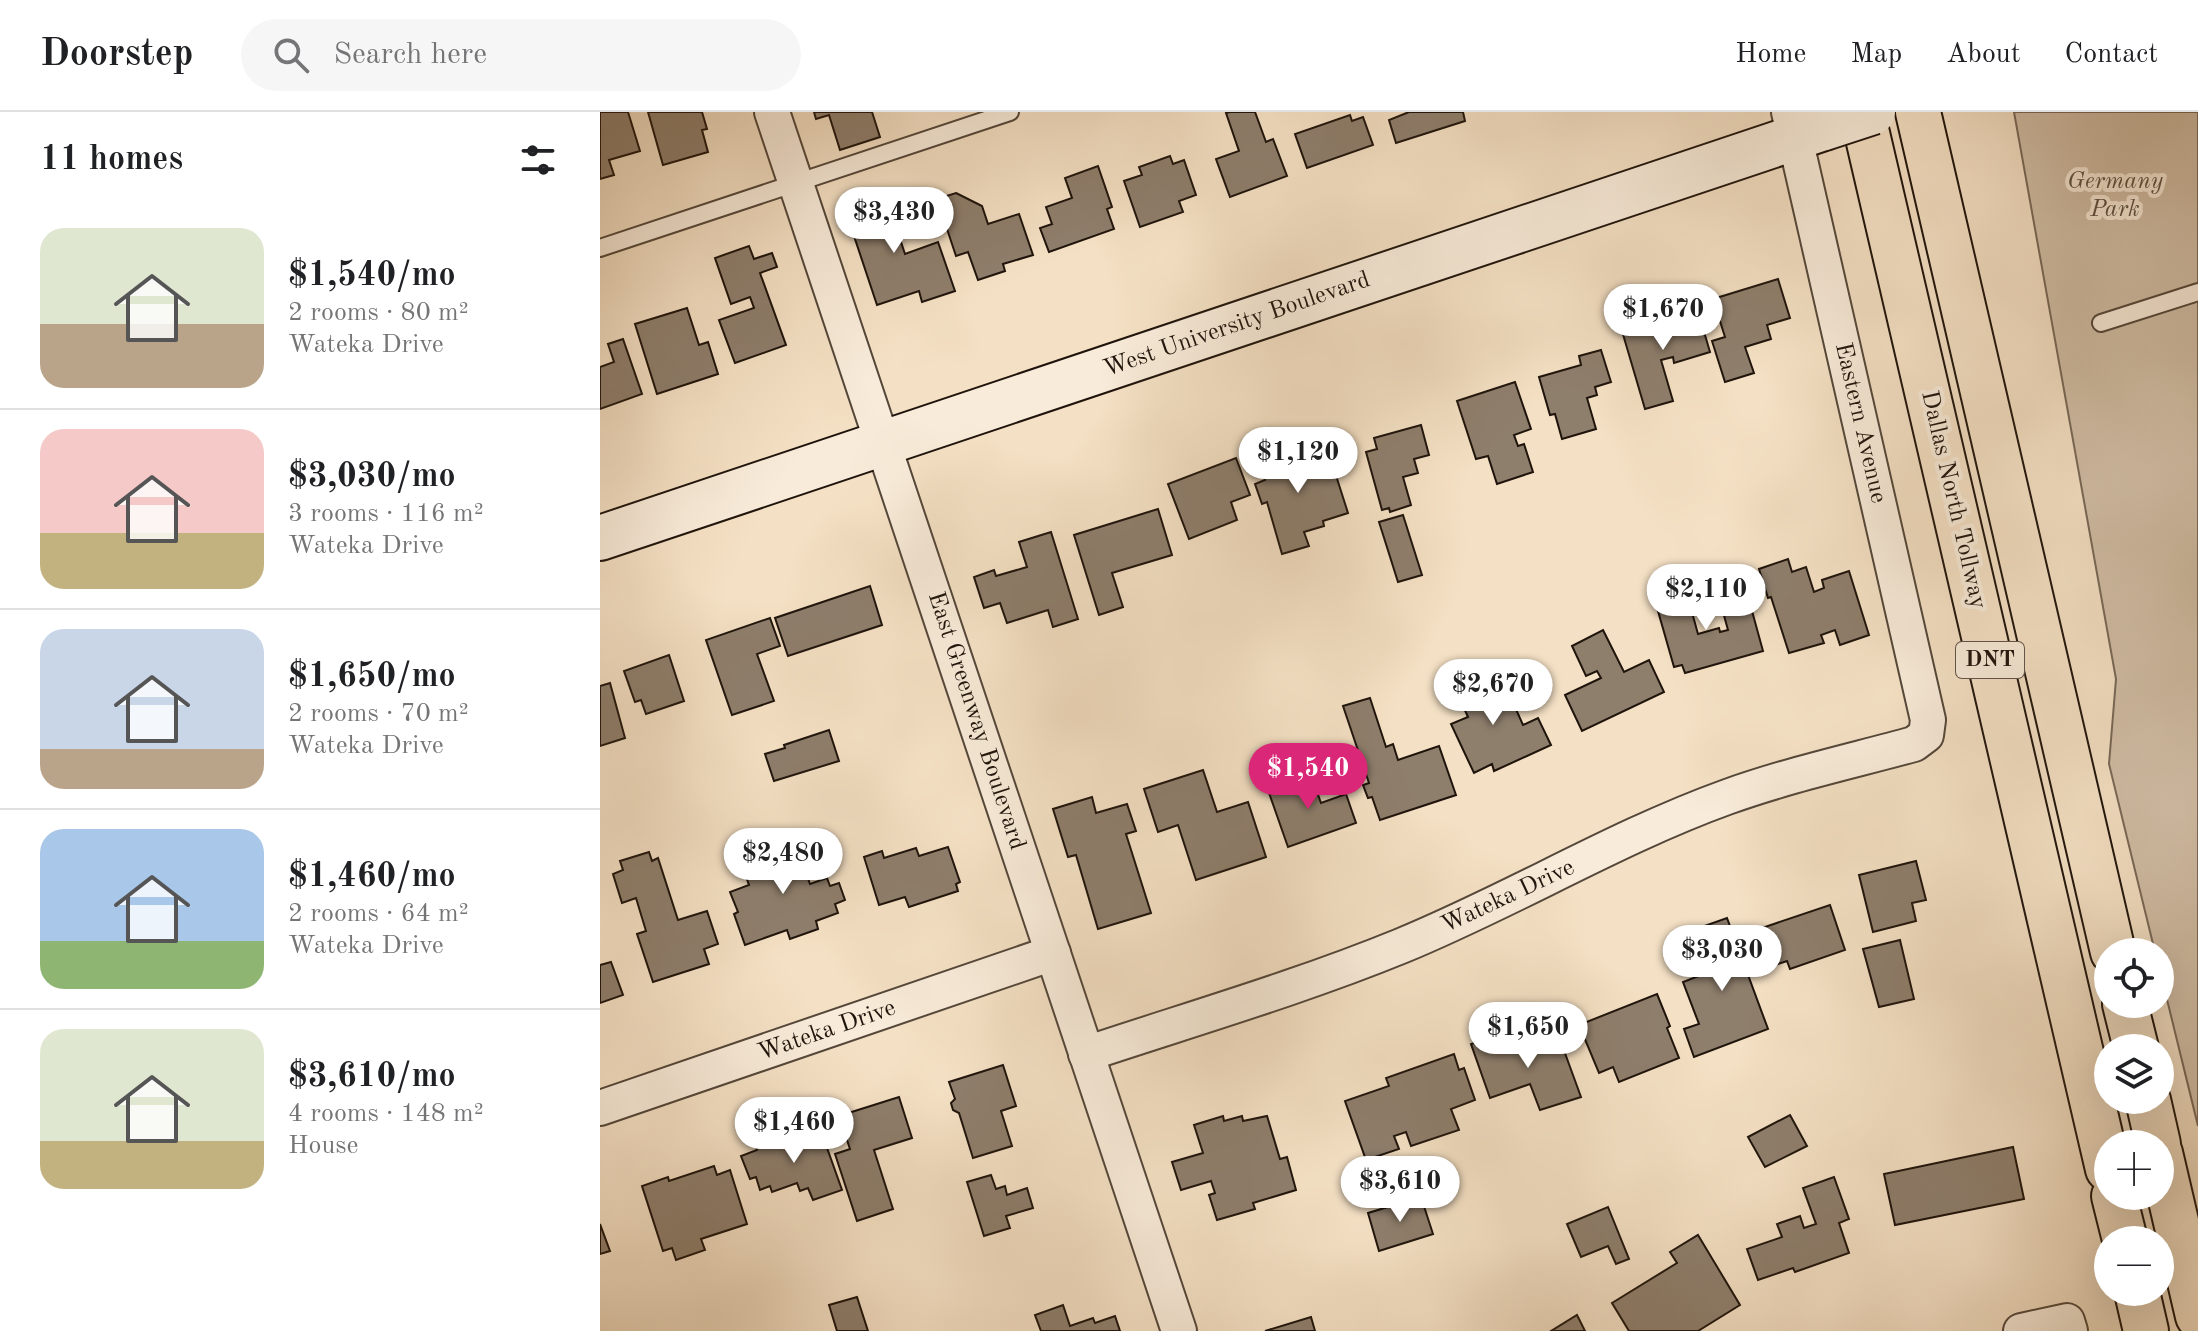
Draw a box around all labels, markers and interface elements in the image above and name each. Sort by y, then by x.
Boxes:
search box [241,19,801,91]
icon: search [269,33,313,77]
text: Doorstep [40,36,193,74]
text: Search here [333,40,487,70]
text: Home [1735,41,1806,69]
text: Map [1850,41,1902,69]
text: About [1946,41,2021,69]
text: Contact [2065,41,2158,69]
icon: filters [516,138,560,182]
text: 11 homes [40,143,183,177]
park label: Germany Park [2067,170,2164,222]
pin: $3,430 [829,187,959,255]
text: $3,430 [853,200,935,226]
text: $1,540/mo [288,259,456,293]
icon: home [104,260,200,356]
street label: West University Boulevard [1101,268,1373,382]
pin: $1,670 [1598,284,1728,352]
text: $1,670 [1622,297,1704,323]
text: 2 rooms · 80 m² [288,300,469,326]
text: Wateka Drive [288,332,444,358]
street label: Eastern Avenue [1830,340,1890,506]
street label: Dallas North Tollway [1916,388,1990,612]
pin: $1,120 [1233,427,1363,495]
text: $1,120 [1257,440,1339,466]
text: $3,030/mo [288,460,456,494]
icon: home [104,461,200,557]
text: 3 rooms · 116 m² [288,501,484,527]
text: Wateka Drive [288,533,444,559]
pin: $2,110 [1641,564,1771,632]
text: $2,110 [1665,577,1747,603]
street label: East Greenway Boulevard [923,589,1029,853]
road number: DNT [1956,642,2024,678]
pin: $2,670 [1428,659,1558,727]
text: $1,650/mo [288,660,456,694]
icon: home [104,661,200,757]
text: $2,670 [1452,672,1534,698]
text: 2 rooms · 70 m² [288,701,469,727]
text: Wateka Drive [288,733,444,759]
pin: $1,540 [1243,743,1373,811]
text: $1,540 [1267,756,1349,782]
pin: $2,480 [718,828,848,896]
text: $2,480 [742,841,824,867]
street label: Wateka Drive [1438,856,1578,938]
text: $1,460/mo [288,860,456,894]
icon: home [104,861,200,957]
text: 2 rooms · 64 m² [288,901,469,927]
pin: $3,030 [1657,925,1787,993]
text: Wateka Drive [288,933,444,959]
text: $3,030 [1681,938,1763,964]
map controls [2094,938,2174,1306]
button: locate [2094,938,2174,1018]
street label: Wateka Drive [755,996,899,1066]
pin: $1,650 [1463,1002,1593,1070]
text: $1,650 [1487,1015,1569,1041]
button: layers [2094,1034,2174,1114]
text: $3,610/mo [288,1060,456,1094]
icon: home [104,1061,200,1157]
pin: $1,460 [729,1097,859,1165]
text: 4 rooms · 148 m² [288,1101,484,1127]
text: $1,460 [753,1110,835,1136]
button: + [2094,1130,2174,1210]
text: House [288,1133,359,1159]
pin: $3,610 [1335,1156,1465,1224]
text: $3,610 [1359,1169,1441,1195]
button: − [2094,1226,2174,1306]

